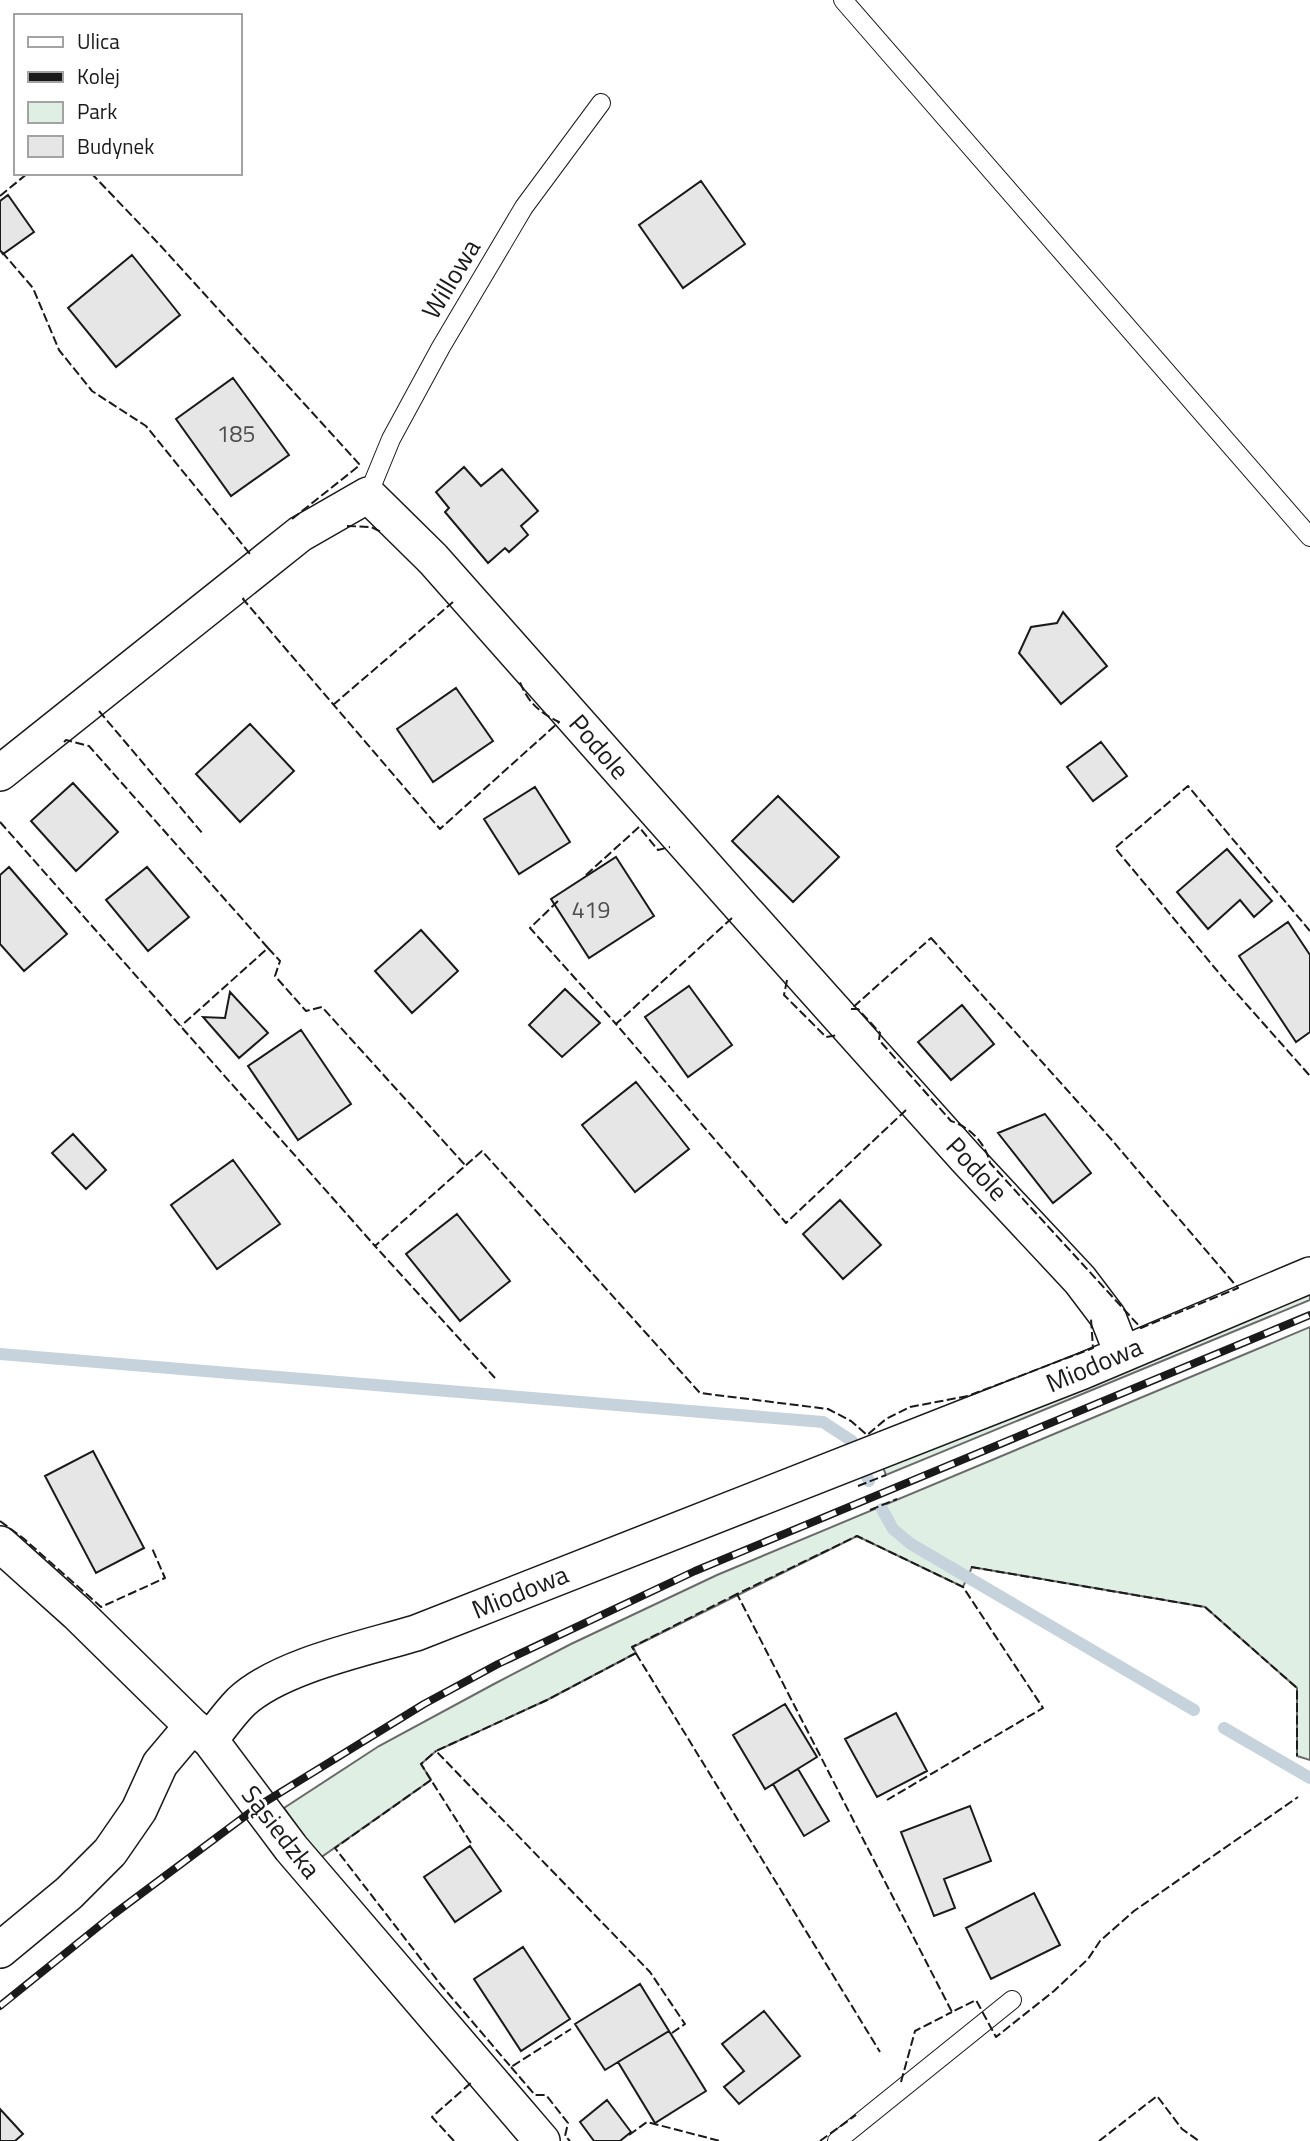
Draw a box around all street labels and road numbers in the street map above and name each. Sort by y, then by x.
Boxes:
street label: Willowa [411,231,490,326]
street label: Podole [560,705,639,788]
street label: Podole [937,1128,1017,1210]
street label: Miodowa [1040,1327,1148,1402]
street label: Miodowa [466,1554,574,1629]
street label: Sąsiedzka [232,1777,330,1887]

